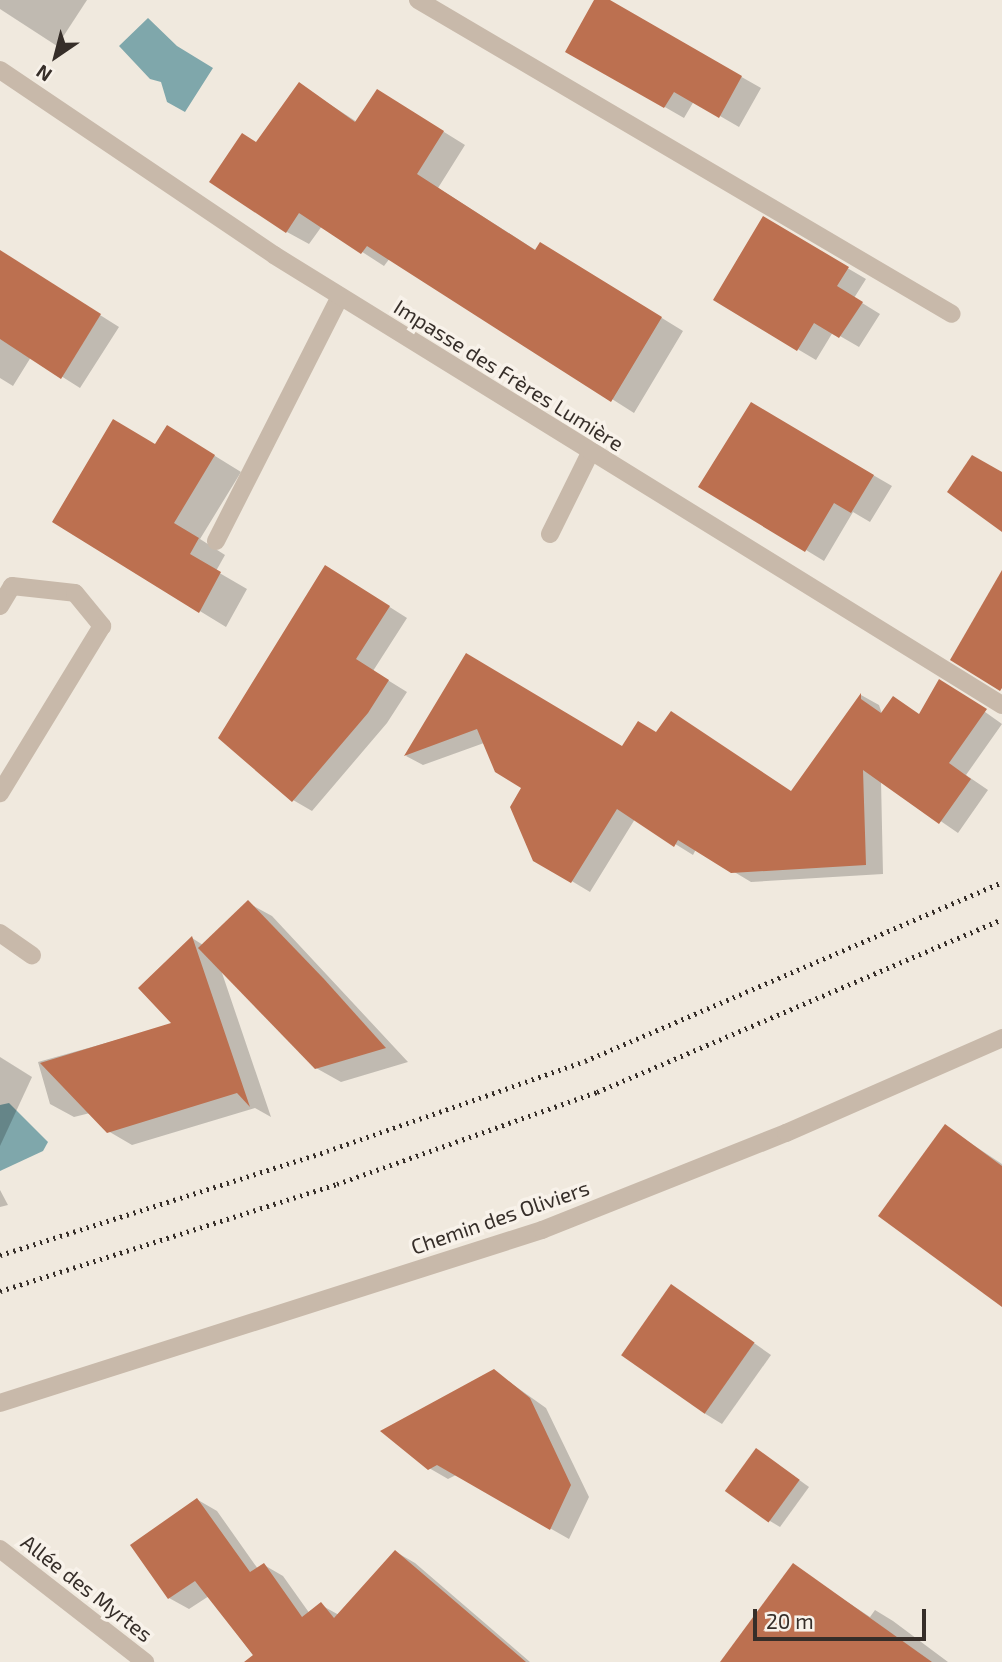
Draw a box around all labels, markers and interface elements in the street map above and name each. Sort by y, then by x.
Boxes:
north arrow [21,21,91,91]
text: N [31,60,56,87]
street label: Impasse des Frères Lumière [390,294,628,456]
street label: Chemin des Oliviers [408,1175,592,1259]
street label: Allée des Myrtes [16,1529,158,1647]
scale bar [757,1596,930,1640]
text: 20 m [766,1608,814,1633]

